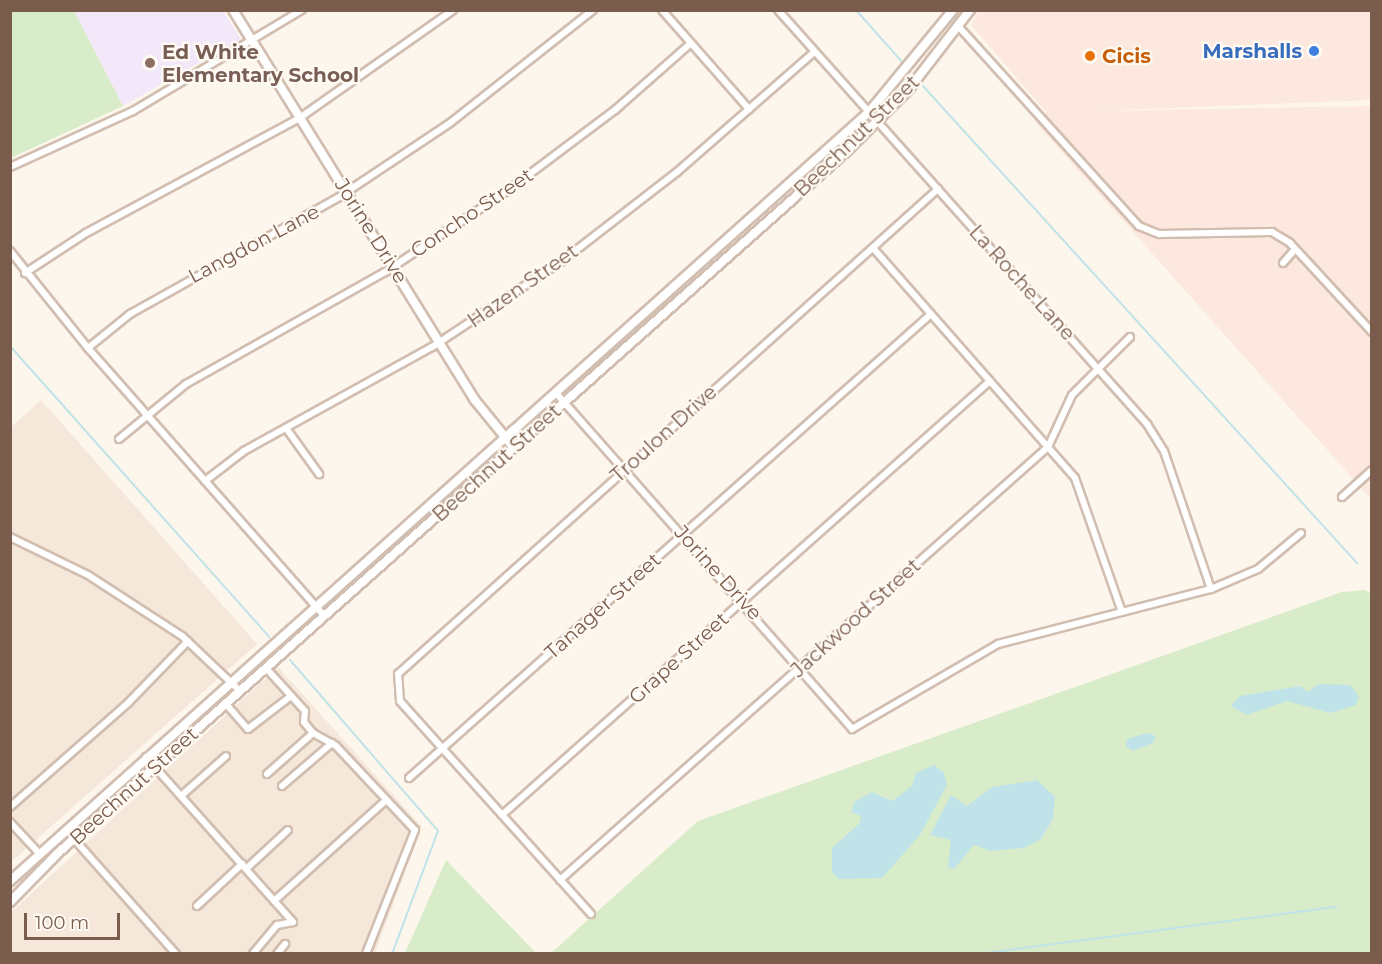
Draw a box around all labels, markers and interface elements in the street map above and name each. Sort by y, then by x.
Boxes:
place label: Marshalls [1203,39,1302,63]
place label: Ed White Elementary School [162,40,359,87]
place label: Cicis [1102,44,1151,68]
marker: Marshalls [1307,44,1321,58]
marker: Cicis [1083,49,1097,63]
marker: Ed White Elementary School [143,56,157,70]
street label: Beechnut Street [789,70,925,202]
street label: Concho Street [406,163,538,263]
street label: Jorine Drive [329,174,413,288]
street label: Langdon Lane [184,199,324,289]
street label: La Roche Lane [964,220,1080,346]
street label: Hazen Street [463,239,583,333]
street label: Troulon Drive [606,380,722,488]
street label: Beechnut Street [428,399,566,527]
street label: Jorine Drive [669,521,767,625]
street label: Tanager Street [540,548,666,664]
street label: Jackwood Street [786,554,926,682]
street label: Grape Street [624,607,734,709]
street label: Beechnut Street [65,722,203,850]
scale bar [27,901,123,939]
text: 100 m [35,912,89,934]

